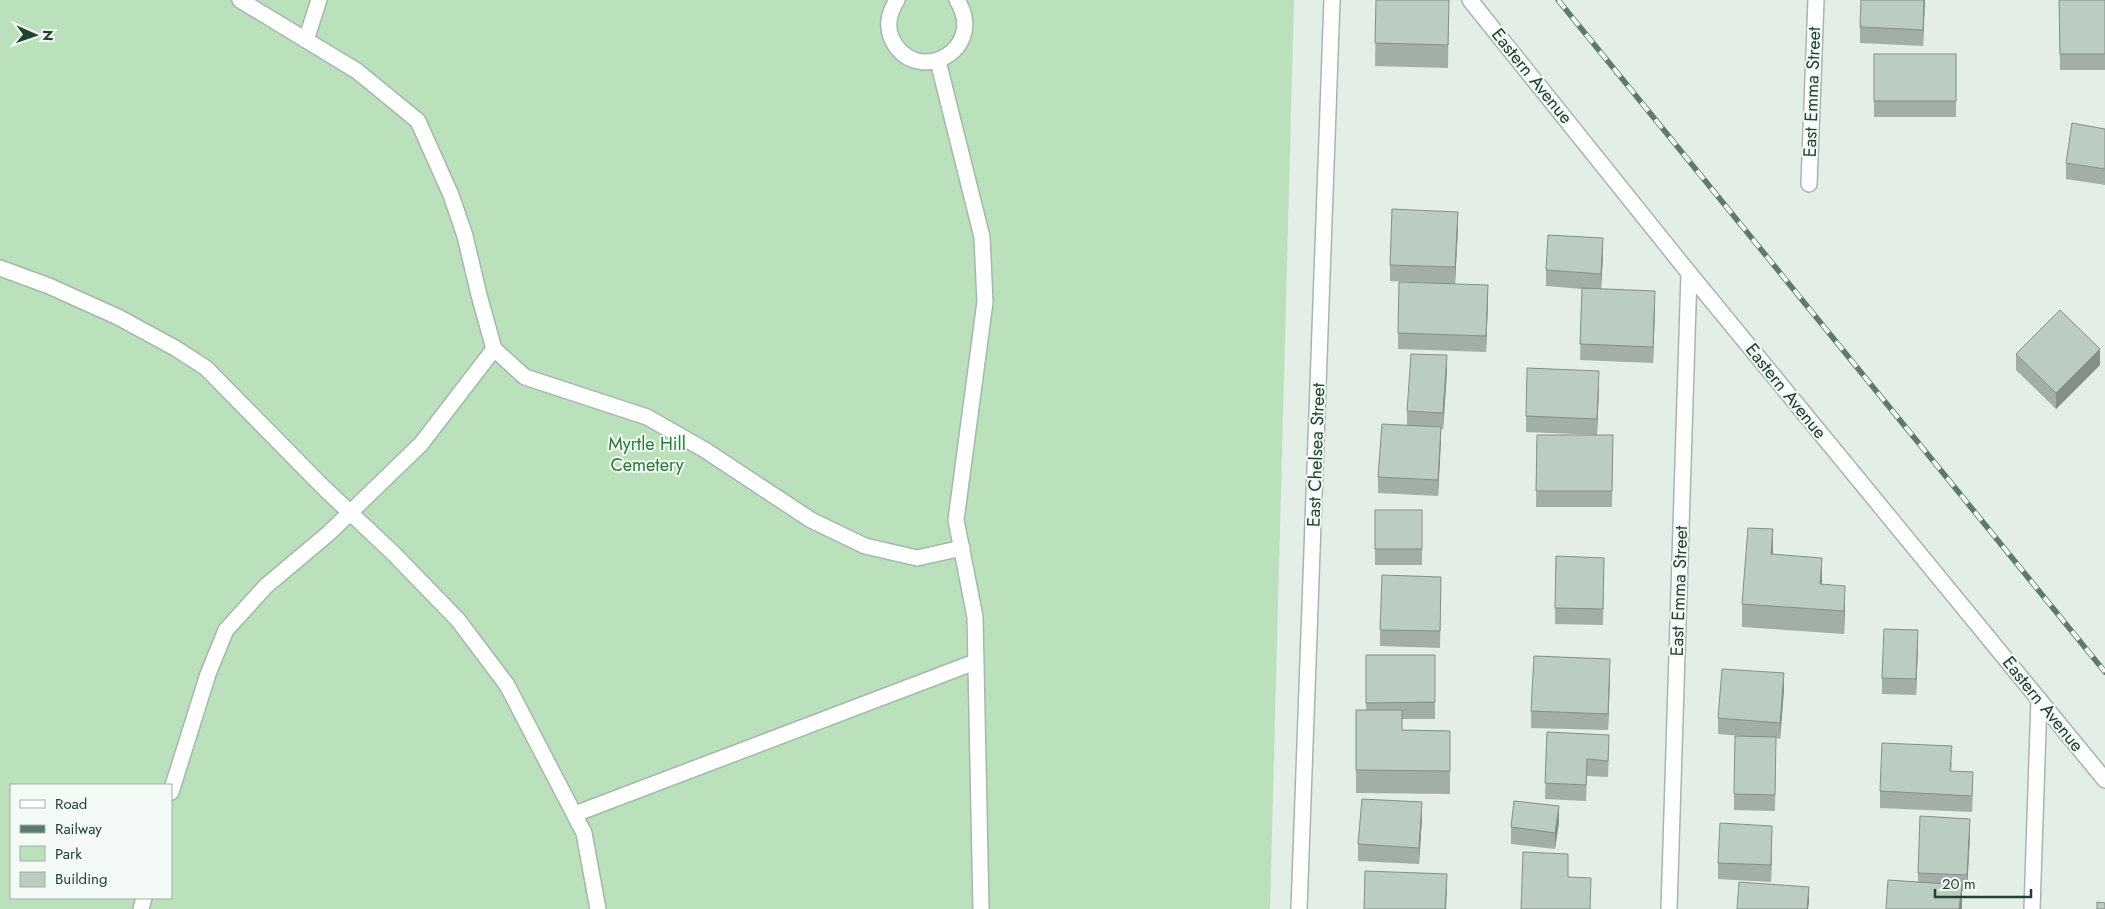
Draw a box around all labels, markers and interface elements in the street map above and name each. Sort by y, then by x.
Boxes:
north arrow [10,10,60,60]
street label: Eastern Avenue [1485,23,1579,129]
street label: East Emma Street [1797,26,1827,158]
text: N [38,30,58,41]
street label: Eastern Avenue [1739,338,1833,444]
street label: East Chelsea Street [1300,382,1332,528]
park label: Myrtle Hill Cemetery [608,431,686,478]
street label: East Emma Street [1664,525,1694,657]
street label: Eastern Avenue [1996,651,2090,757]
legend [10,784,172,899]
text: Road [55,793,87,815]
text: Railway [55,818,102,840]
text: Park [55,843,82,865]
scale bar [1935,866,2031,898]
text: Building [55,868,107,890]
text: 20 m [1942,873,1976,895]

